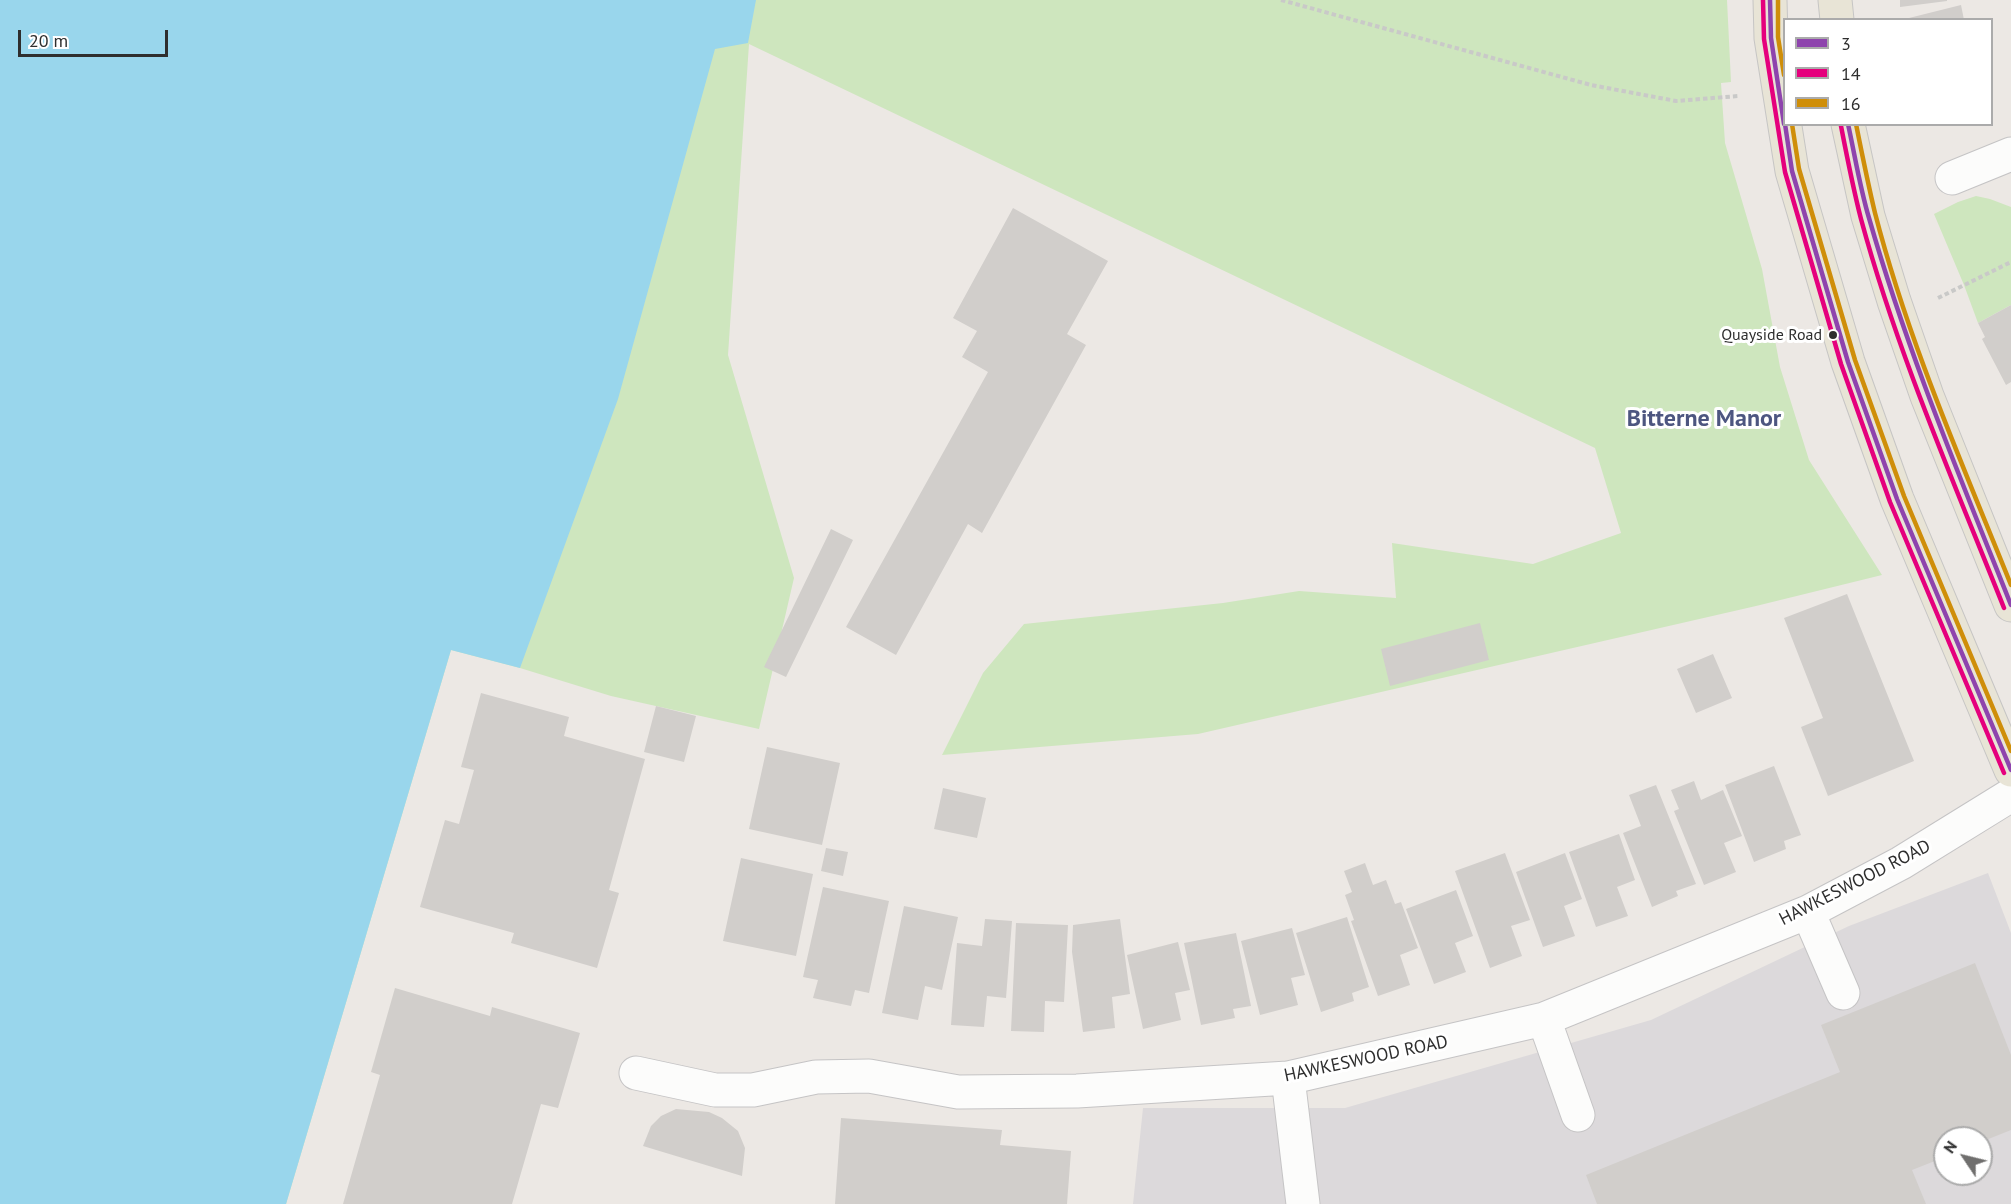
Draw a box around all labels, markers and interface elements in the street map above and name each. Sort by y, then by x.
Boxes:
scale bar [21,18,171,56]
legend [1783,18,1993,126]
text: 20 m [29,29,68,52]
text: 3 [1841,32,1851,55]
text: 14 [1841,62,1861,85]
text: 16 [1841,92,1861,115]
place label: Quayside Road [1721,325,1822,345]
marker: Quayside Road [1827,329,1839,341]
district label: Bitterne Manor [1627,405,1781,433]
street label: HAWKESWOOD ROAD [1776,835,1934,931]
street label: HAWKESWOOD ROAD [1282,1031,1450,1087]
north arrow [1933,1126,1993,1186]
text: N [1939,1137,1961,1157]

